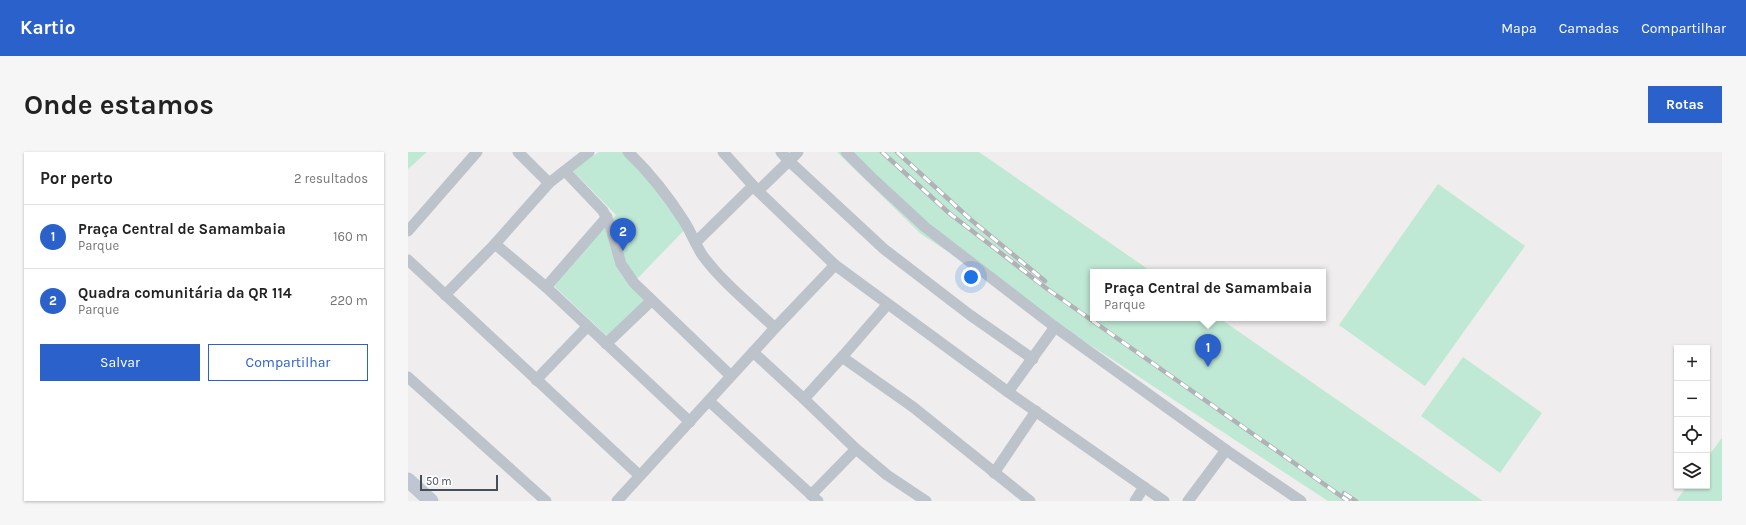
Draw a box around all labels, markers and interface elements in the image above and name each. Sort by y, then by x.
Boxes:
text: Kartio [20,17,75,39]
text: Mapa [1501,20,1537,37]
text: Camadas [1559,20,1619,37]
text: Compartilhar [1641,20,1726,37]
button: Rotas [1648,86,1722,123]
text: Onde estamos [24,88,214,121]
text: Por perto [40,168,113,188]
text: 2 resultados [294,171,368,186]
pin: 2 [610,218,636,251]
text: Praça Central de Samambaia [78,220,286,238]
text: 1 [51,229,55,244]
text: 160 m [333,229,368,244]
text: Parque [78,238,119,253]
your location [961,267,981,287]
popup [1090,269,1326,321]
text: Praça Central de Samambaia [1104,279,1312,297]
text: Quadra comunitária da QR 114 [78,284,292,302]
text: 2 [49,293,57,308]
text: 220 m [330,293,368,308]
text: Parque [1104,297,1145,312]
text: Parque [78,302,119,317]
pin: 1 [1195,334,1221,367]
button: Salvar [40,344,200,381]
button: Compartilhar [208,344,368,381]
map controls [1674,345,1710,489]
button: + [1674,345,1710,381]
button: − [1674,381,1710,417]
button: locate [1674,417,1710,453]
button: layers [1674,453,1710,489]
scale bar [420,473,498,492]
text: 50 m [426,475,452,488]

